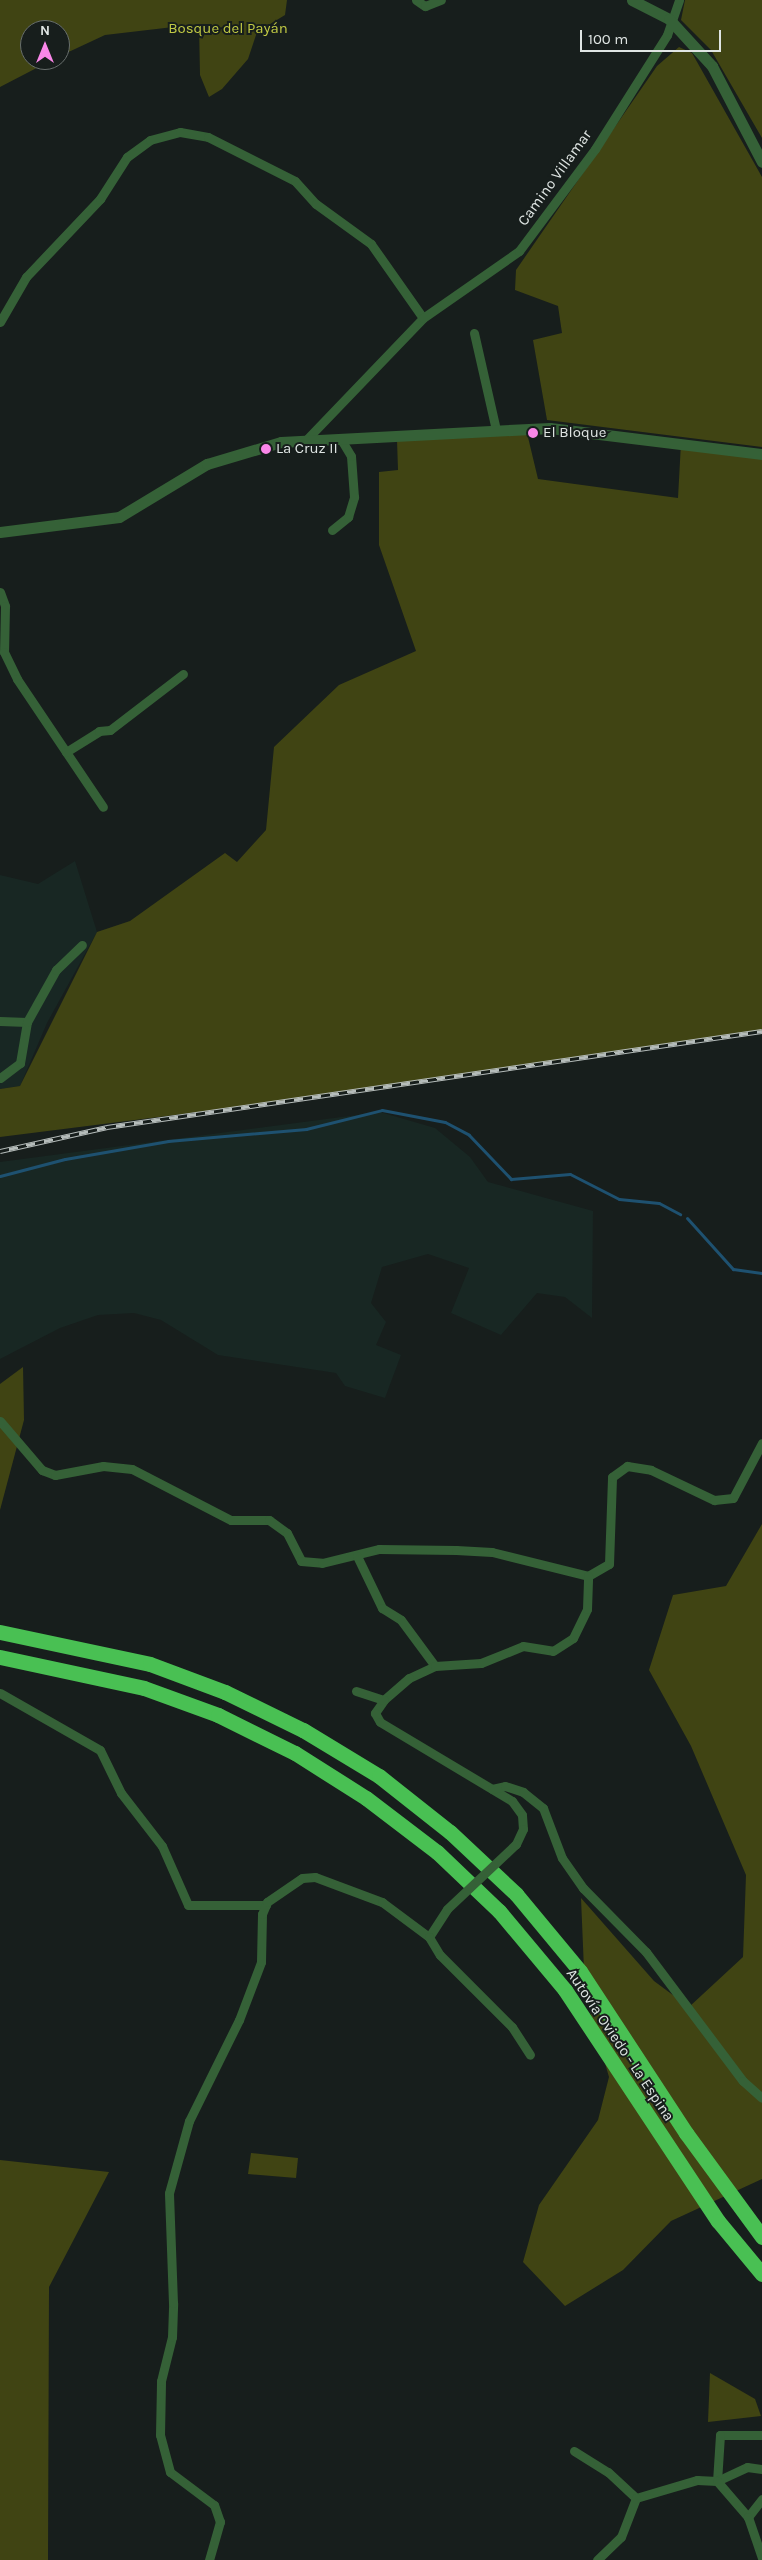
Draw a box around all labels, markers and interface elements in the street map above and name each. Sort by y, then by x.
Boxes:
north arrow [20,20,70,70]
park label: Bosque del Payán [168,20,288,38]
scale bar [582,20,723,52]
text: N [40,22,50,39]
text: 100 m [588,30,628,48]
street label: Camino Villamar [514,127,596,229]
place label: El Bloque [543,424,606,442]
marker: El Bloque [527,427,539,439]
place label: La Cruz II [276,440,338,458]
marker: La Cruz II [260,443,272,455]
street label: Autovía Oviedo - La Espina [562,1965,678,2125]

